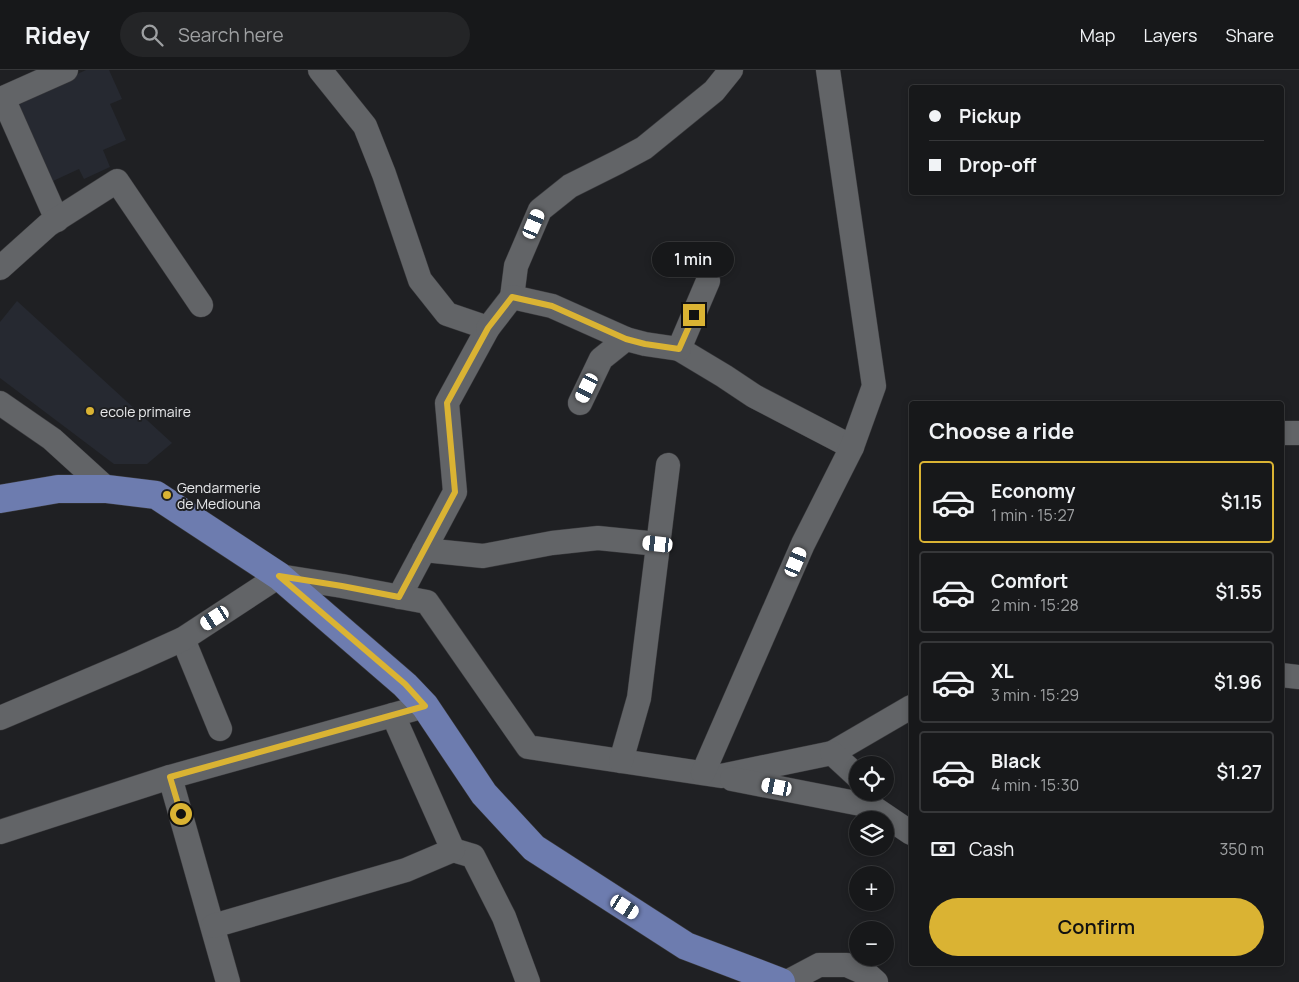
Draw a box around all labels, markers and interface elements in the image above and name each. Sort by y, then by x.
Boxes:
search box [120,12,470,57]
text: Ridey [25,18,90,51]
icon: search [138,21,166,49]
text: Search here [178,22,284,48]
text: Map [1080,23,1115,47]
text: Layers [1143,23,1197,47]
text: Share [1225,23,1274,47]
text: Pickup [959,103,1021,129]
text: Drop-off [959,152,1036,178]
car [521,207,546,241]
callout: 1 min [653,242,735,278]
text: 1 min [674,248,712,270]
route end [683,304,705,326]
car [573,371,600,405]
place label: ecole primaire [100,402,191,421]
marker: ecole primaire [84,405,96,417]
text: Choose a ride [929,416,1074,446]
place label: Gendarmerie de Mediouna [177,478,261,513]
text: Economy [991,478,1075,504]
icon: car [931,480,976,525]
marker: Gendarmerie de Mediouna [161,489,173,501]
text: $1.15 [1221,489,1262,515]
text: 1 min · 15:27 [991,504,1075,526]
car [642,535,673,553]
car [783,545,808,579]
text: Comfort [991,568,1068,594]
icon: car [931,570,976,615]
text: $1.55 [1215,579,1262,605]
text: 2 min · 15:28 [991,594,1079,616]
car [198,604,231,632]
text: XL [991,658,1014,684]
icon: car [931,660,976,705]
text: $1.96 [1214,669,1262,695]
text: 3 min · 15:29 [991,684,1079,706]
text: Black [991,748,1040,774]
icon: car [931,750,976,795]
map controls [849,756,894,966]
button: locate [849,756,894,801]
text: $1.27 [1217,759,1262,785]
text: 4 min · 15:30 [991,774,1079,796]
car [760,777,793,797]
route start [170,803,192,825]
button: layers [849,811,894,856]
icon: cash [929,835,957,863]
text: Cash [969,836,1014,862]
text: 350 m [1219,838,1264,860]
button: + [849,866,894,911]
car [608,893,641,921]
button: Confirm [929,898,1264,956]
button: − [849,921,894,966]

